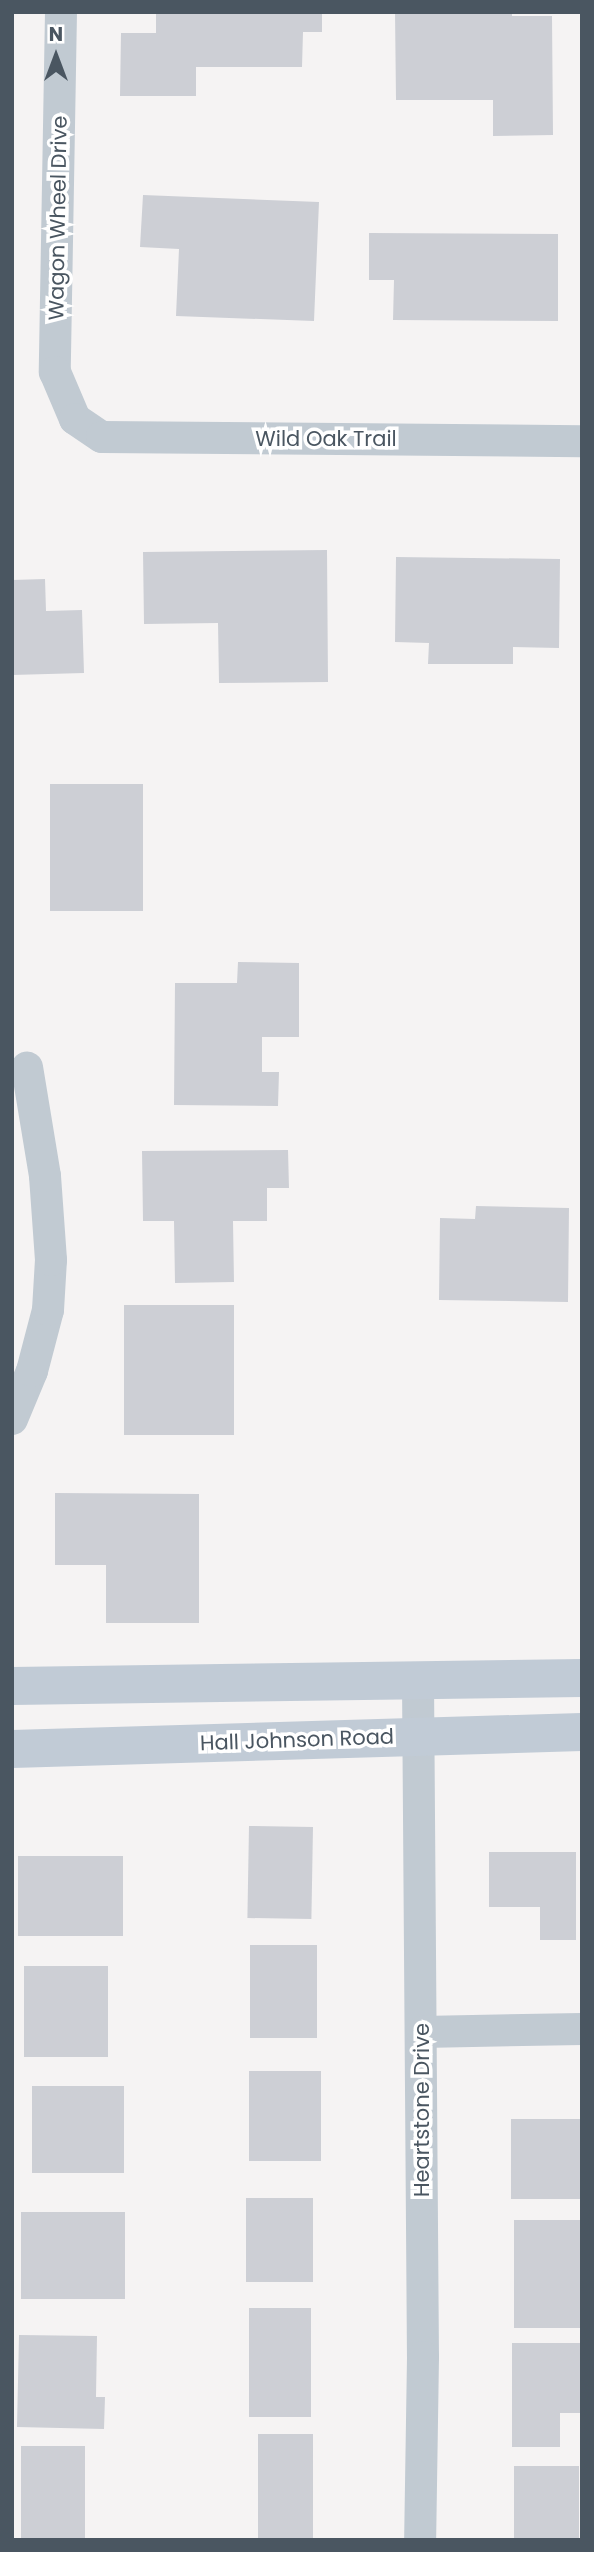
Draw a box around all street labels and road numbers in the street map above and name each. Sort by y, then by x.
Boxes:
street label: Wagon Wheel Drive [44,115,72,321]
street label: Wild Oak Trail [255,426,397,452]
street label: Hall Johnson Road [200,1724,394,1756]
street label: Heartstone Drive [409,2023,435,2197]

